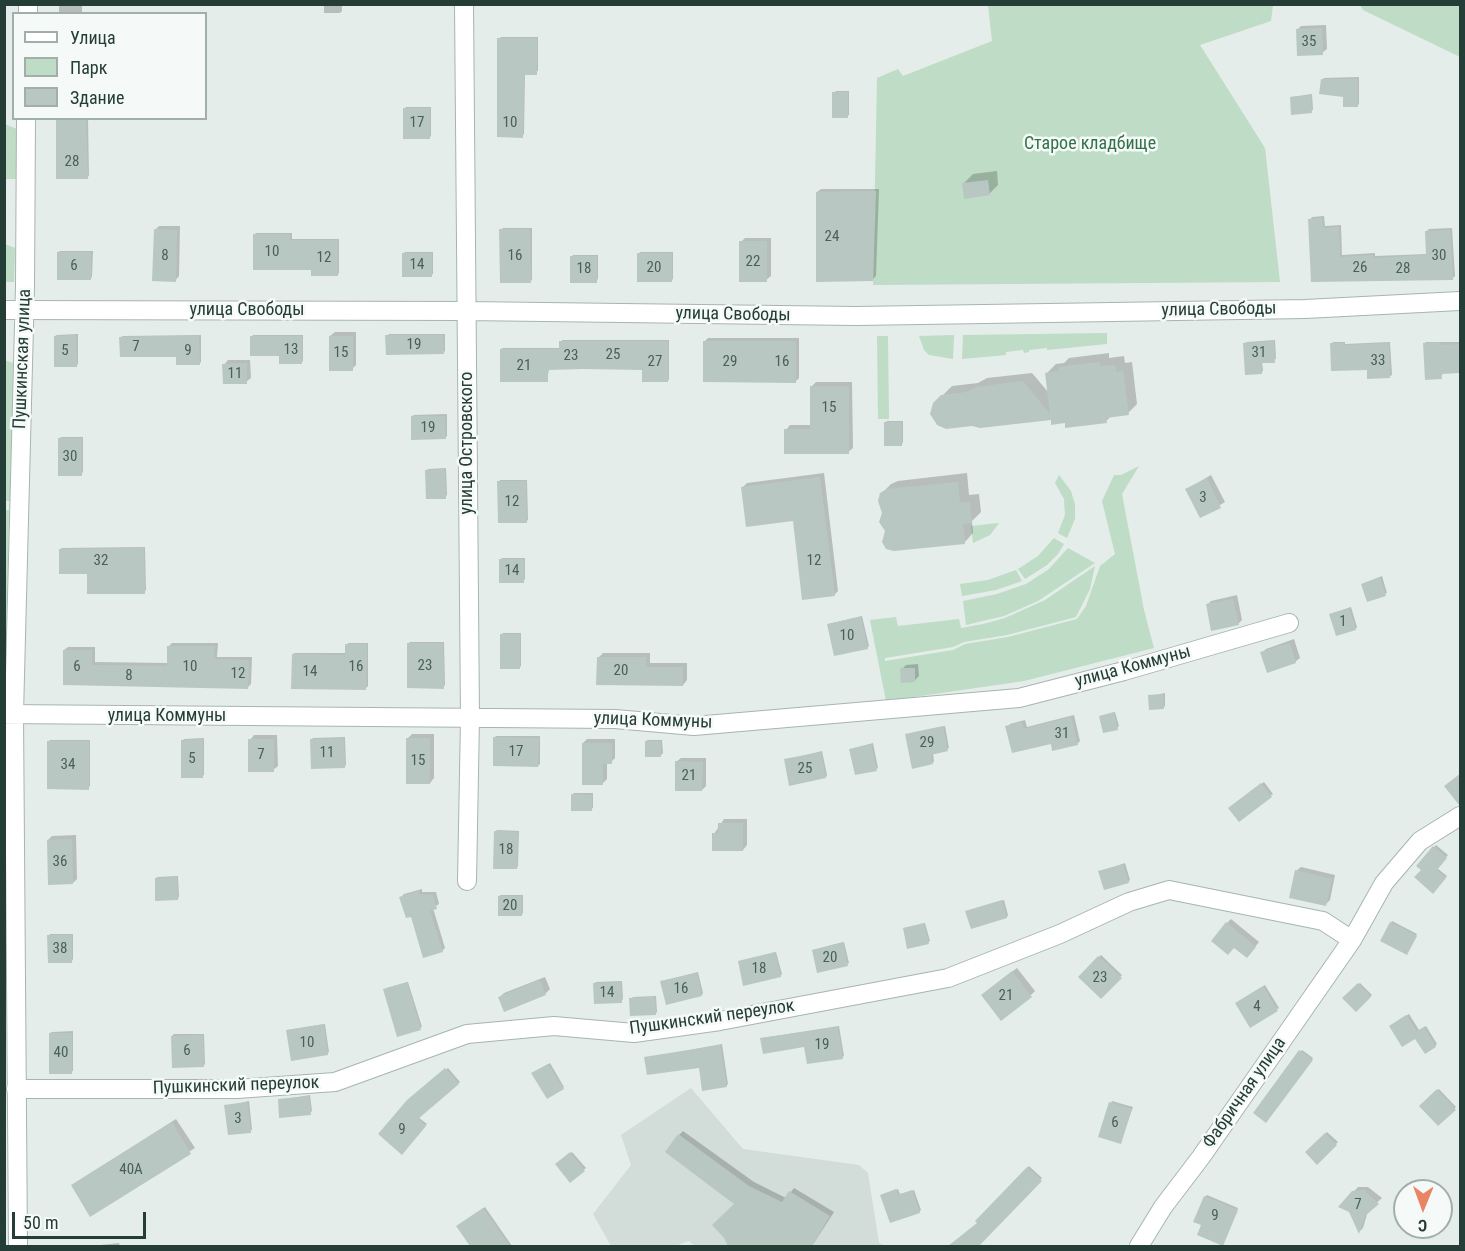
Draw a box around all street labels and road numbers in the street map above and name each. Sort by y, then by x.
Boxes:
street label: Пушкинская улица [10,289,36,429]
street label: улица Свободы [1161,298,1277,322]
street label: улица Свободы [189,299,305,321]
street label: улица Свободы [675,303,791,327]
street label: улица Островского [456,372,478,514]
street label: улица Коммуны [1073,641,1193,693]
street label: улица Коммуны [108,705,226,727]
street label: улица Коммуны [593,708,713,734]
street label: Пушкинский переулок [628,996,796,1040]
street label: Фабричная улица [1199,1033,1291,1153]
street label: Пушкинский переулок [152,1072,320,1100]

